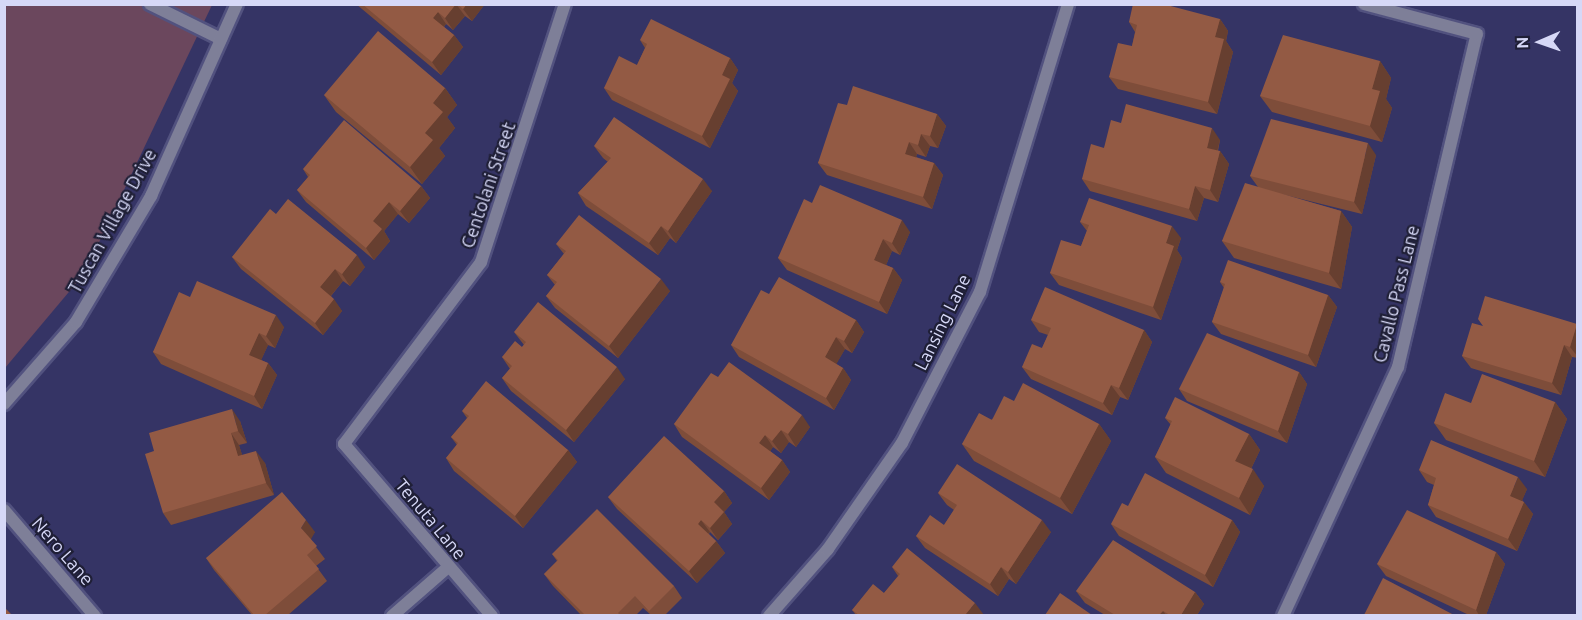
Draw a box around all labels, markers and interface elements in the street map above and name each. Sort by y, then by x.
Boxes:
north arrow [1510,12,1570,72]
text: N [1513,36,1531,49]
street label: Centolani Street [456,119,520,251]
street label: Tuscan Village Drive [63,145,161,297]
street label: Cavallo Pass Lane [1369,223,1423,365]
street label: Lansing Lane [909,270,975,374]
street label: Tenuta Lane [391,474,471,564]
street label: Nero Lane [28,513,98,589]

